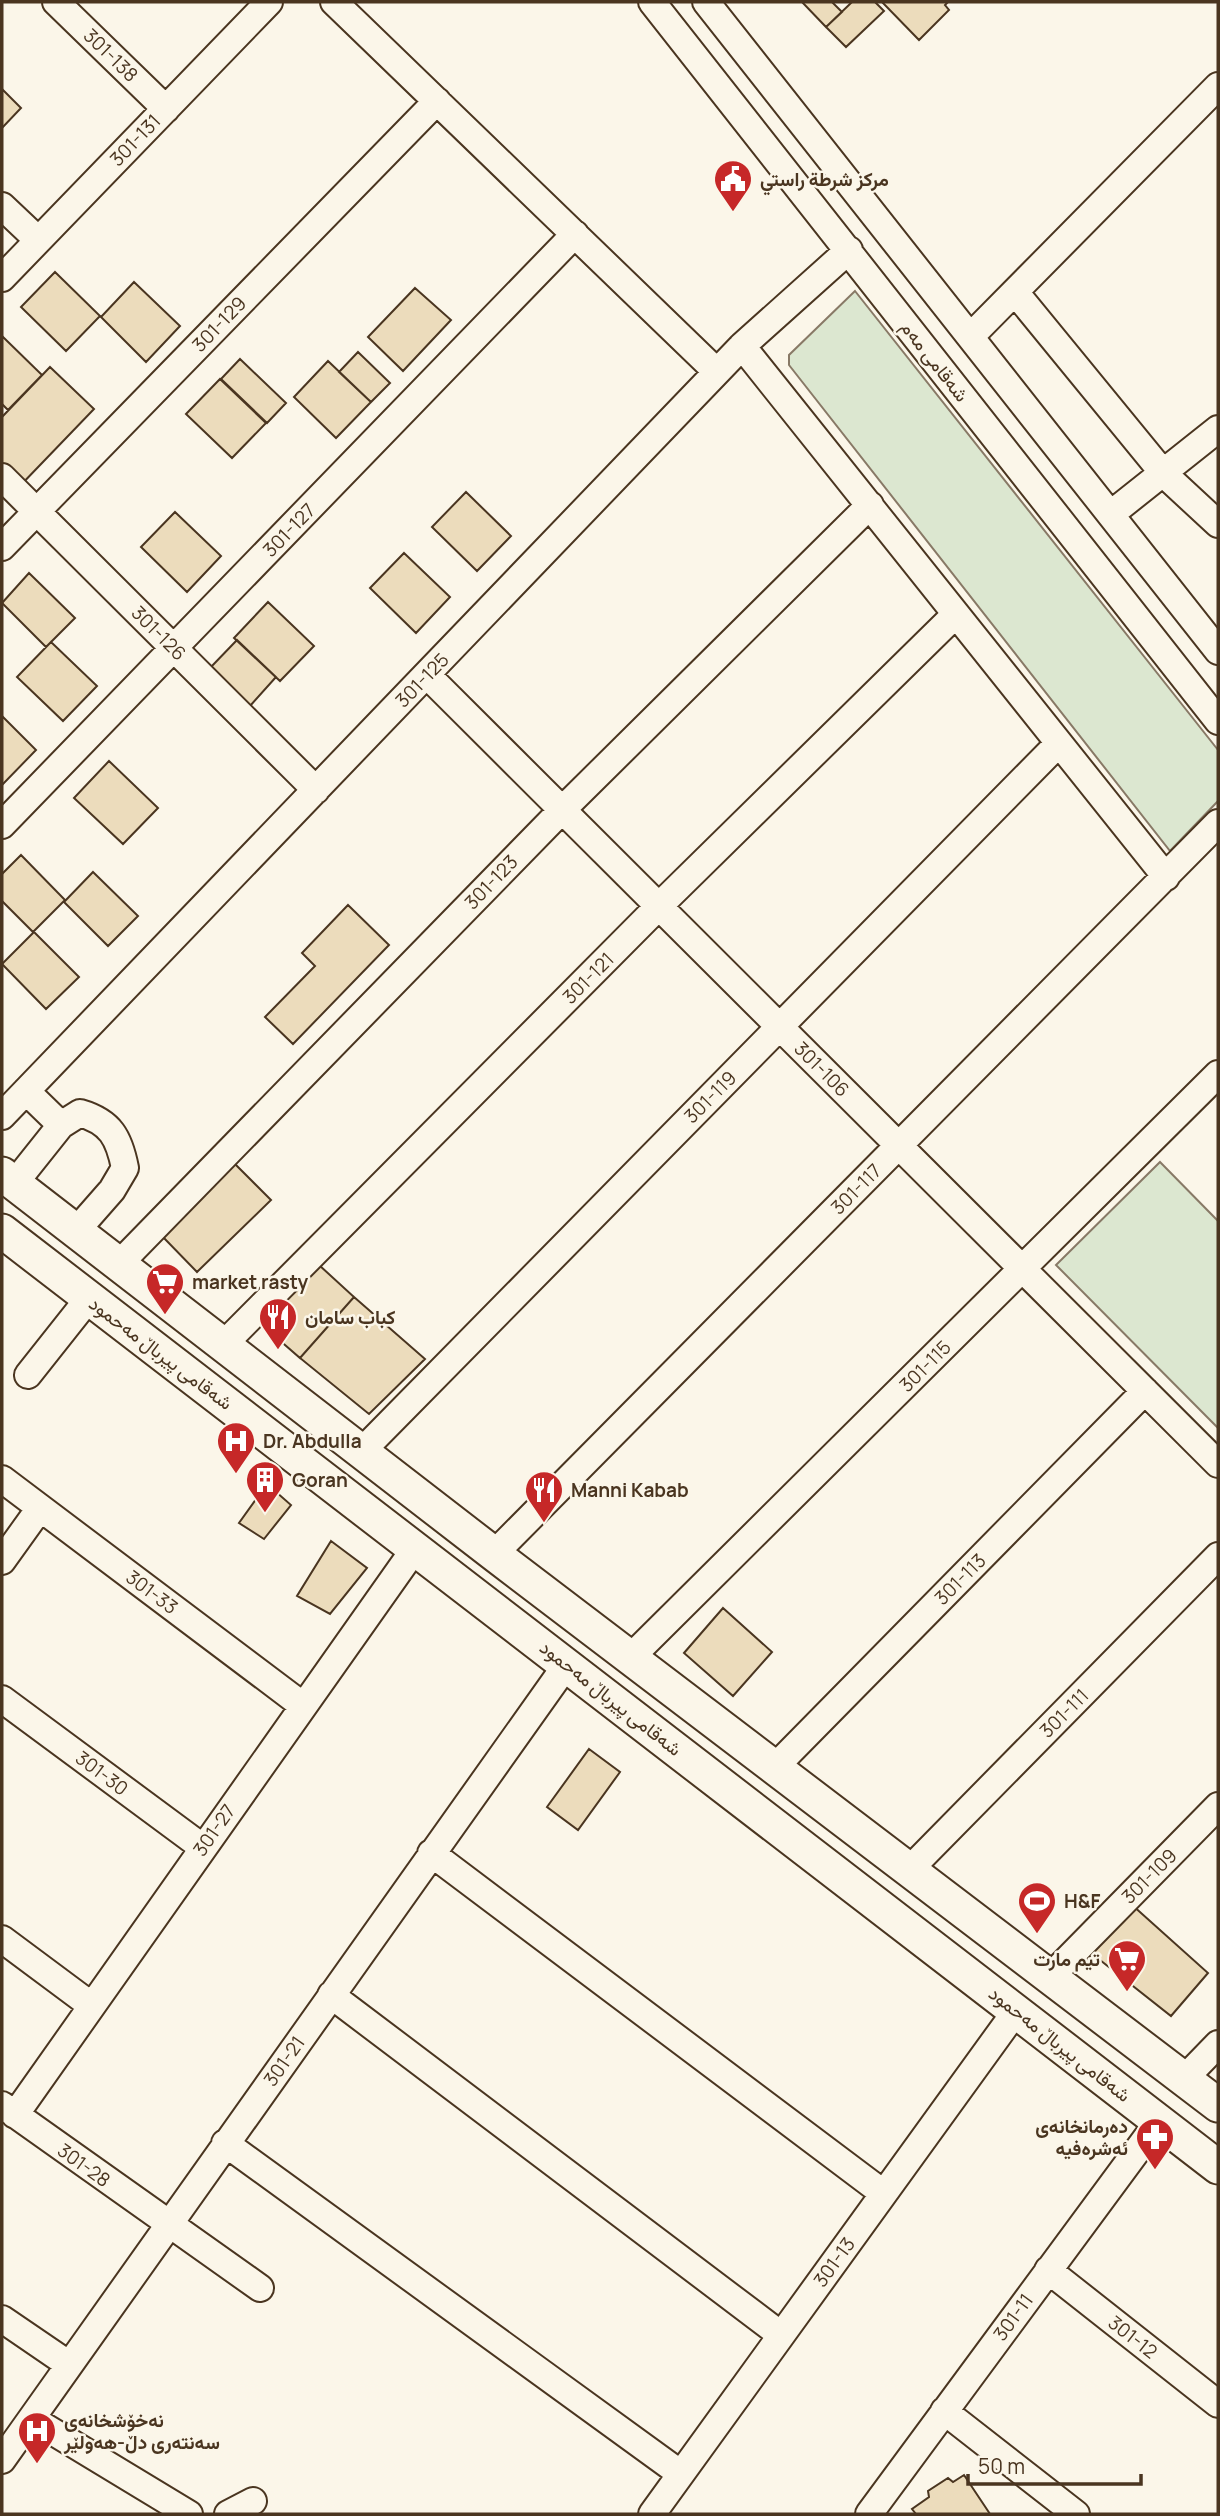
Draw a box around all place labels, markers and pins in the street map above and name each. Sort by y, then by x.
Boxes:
public building icon: مركز شرطة راستي [712,158,754,213]
place label: مركز شرطة راستي [760,166,889,196]
supermarket icon: market rasty [144,1261,186,1316]
place label: market rasty [192,1269,309,1295]
restaurant icon: کباب سامان [257,1296,299,1351]
place label: کباب سامان [305,1304,396,1330]
hospital icon: Dr. Abdulla [215,1420,257,1475]
place label: Dr. Abdulla [263,1428,362,1454]
building icon: Goran [244,1459,286,1514]
place label: Goran [292,1467,348,1493]
restaurant icon: Manni Kabab [523,1469,565,1524]
place label: Manni Kabab [571,1477,689,1503]
sports icon: H&F [1016,1880,1058,1935]
place label: H&F [1064,1888,1100,1914]
supermarket icon: تیم مارت [1106,1938,1148,1993]
place label: تیم مارت [1033,1946,1100,1972]
place label: دەرمانخانەی ئەشرەفیە [1035,2113,1128,2161]
pharmacy icon: دەرمانخانەی ئەشرەفیە [1134,2116,1176,2171]
place label: نەخۆشخانەی سەنتەری دڵ-هەولێر [63,2407,220,2455]
hospital icon: نەخۆشخانەی سەنتەری دڵ-هەولێر [16,2410,58,2465]

